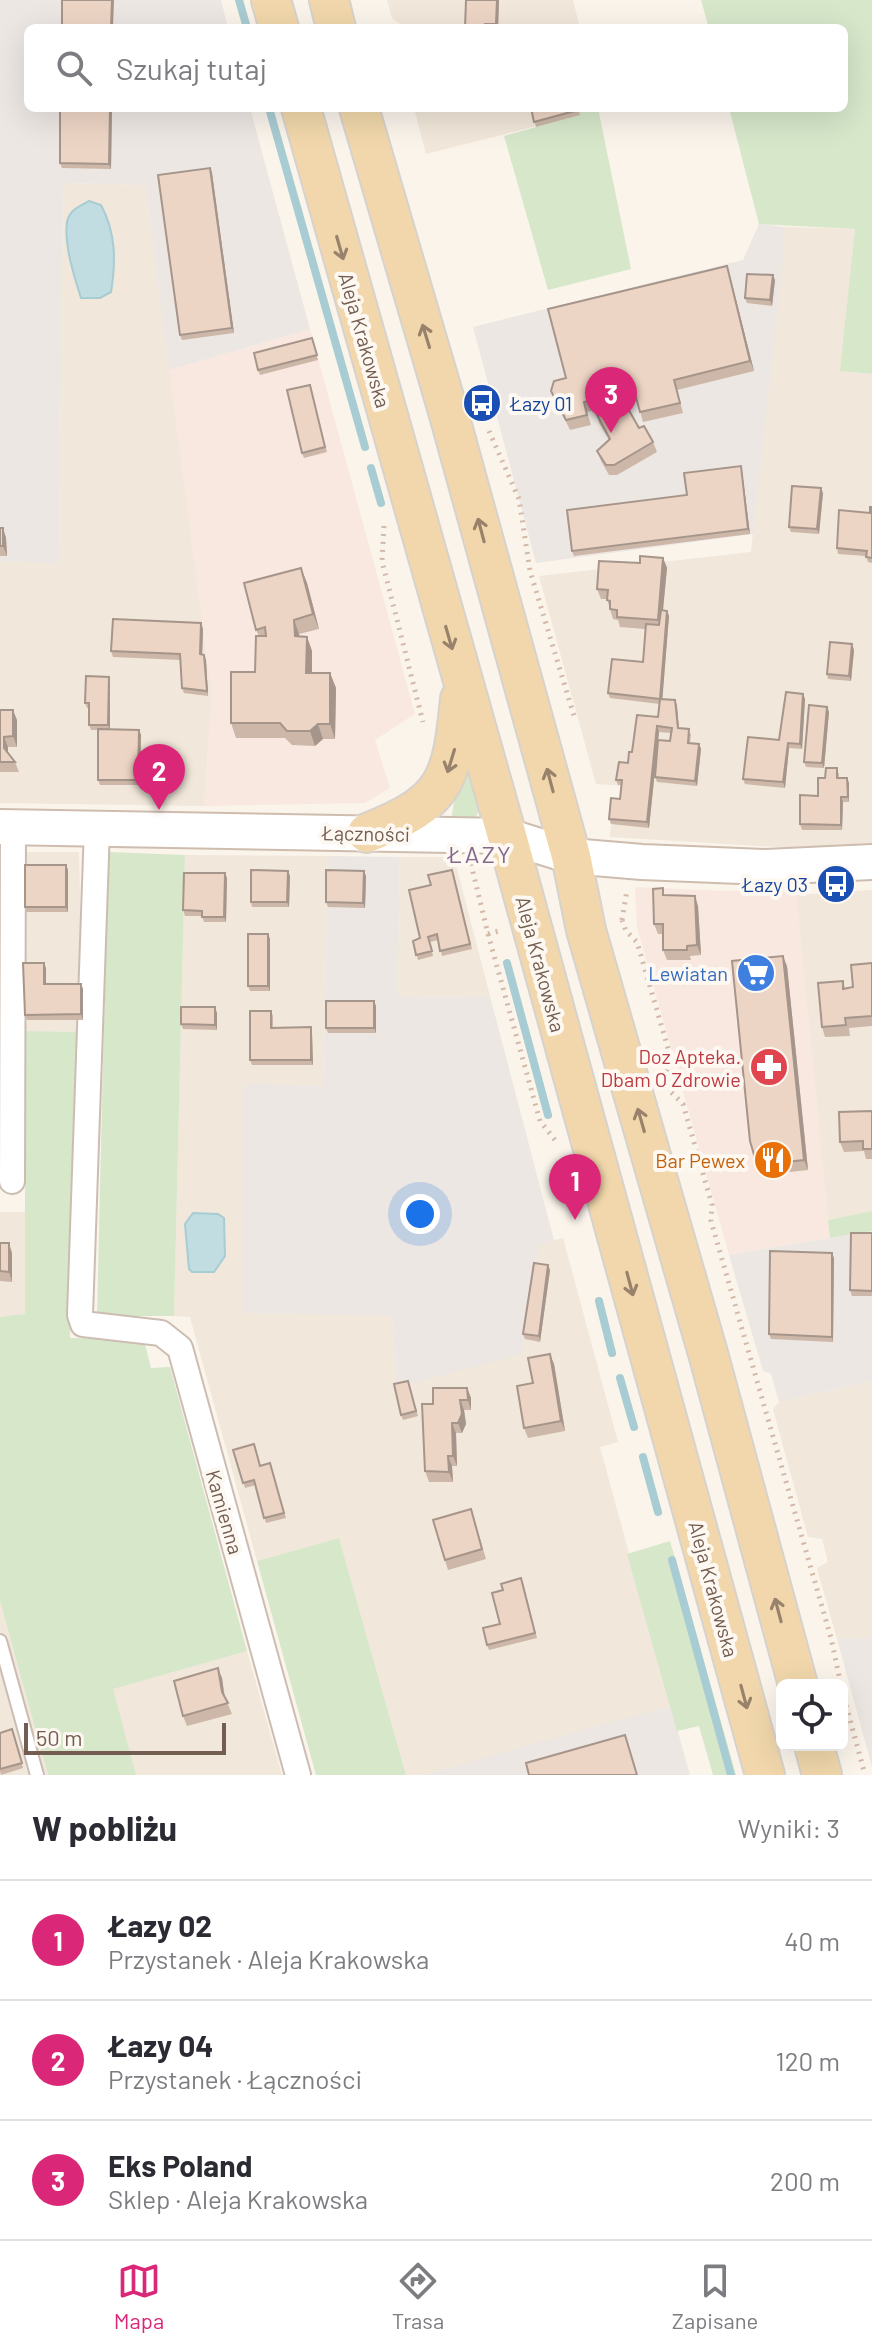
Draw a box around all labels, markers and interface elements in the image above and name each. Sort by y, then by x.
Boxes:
search box [24,24,848,112]
icon: search [52,46,96,90]
text: Szukaj tutaj [116,50,267,86]
one-way arrow [333,235,348,261]
street label: Aleja Krakowska [334,269,396,411]
one-way arrow [418,324,433,350]
pin: 3 [585,367,637,433]
bus stop icon: Łazy 01 [461,382,503,424]
place label: Łazy 01 [509,391,572,415]
one-way arrow [473,517,488,543]
one-way arrow [442,624,457,650]
pin: 2 [133,744,185,810]
one-way arrow [443,748,457,773]
one-way arrow [542,768,557,794]
street label: Łączności [321,820,410,846]
district label: ŁAZY [446,839,513,868]
bus stop icon: Łazy 03 [815,863,857,905]
place label: Łazy 03 [741,872,808,896]
street label: Aleja Krakowska [511,893,571,1035]
supermarket icon: Lewiatan [735,952,777,994]
place label: Lewiatan [648,961,728,985]
place label: Doz Apteka. Dbam O Zdrowie [601,1044,741,1091]
pharmacy icon: Doz Apteka. Dbam O Zdrowie [748,1046,790,1088]
one-way arrow [633,1108,648,1134]
restaurant icon: Bar Pewex [752,1139,794,1181]
place label: Bar Pewex [655,1148,745,1172]
pin: 1 [549,1154,601,1220]
your location [400,1194,440,1234]
one-way arrow [623,1271,638,1297]
street label: Kamienna [202,1467,248,1557]
street label: Aleja Krakowska [684,1518,744,1660]
one-way arrow [769,1597,784,1623]
map controls [776,1679,848,1751]
button: locate [776,1679,848,1751]
one-way arrow [737,1683,752,1709]
scale bar [24,1719,226,1755]
text: 50 m [36,1724,82,1750]
text: W pobliżu [32,1807,177,1848]
text: Wyniki: 3 [738,1812,840,1843]
text: Łazy 02 [108,1907,212,1943]
text: 1 [53,1925,63,1956]
text: 40 m [784,1925,840,1956]
text: Przystanek · Aleja Krakowska [108,1943,429,1974]
text: Łazy 04 [108,2027,213,2063]
text: 2 [51,2045,65,2076]
text: 120 m [776,2045,840,2076]
text: Przystanek · Łączności [108,2063,362,2094]
text: Eks Poland [108,2147,252,2183]
text: 3 [51,2165,65,2196]
text: 200 m [770,2165,840,2196]
text: Sklep · Aleja Krakowska [108,2183,368,2214]
tab: Mapa [114,2259,164,2333]
tab: Trasa [392,2259,444,2333]
tab: Zapisane [672,2259,758,2333]

